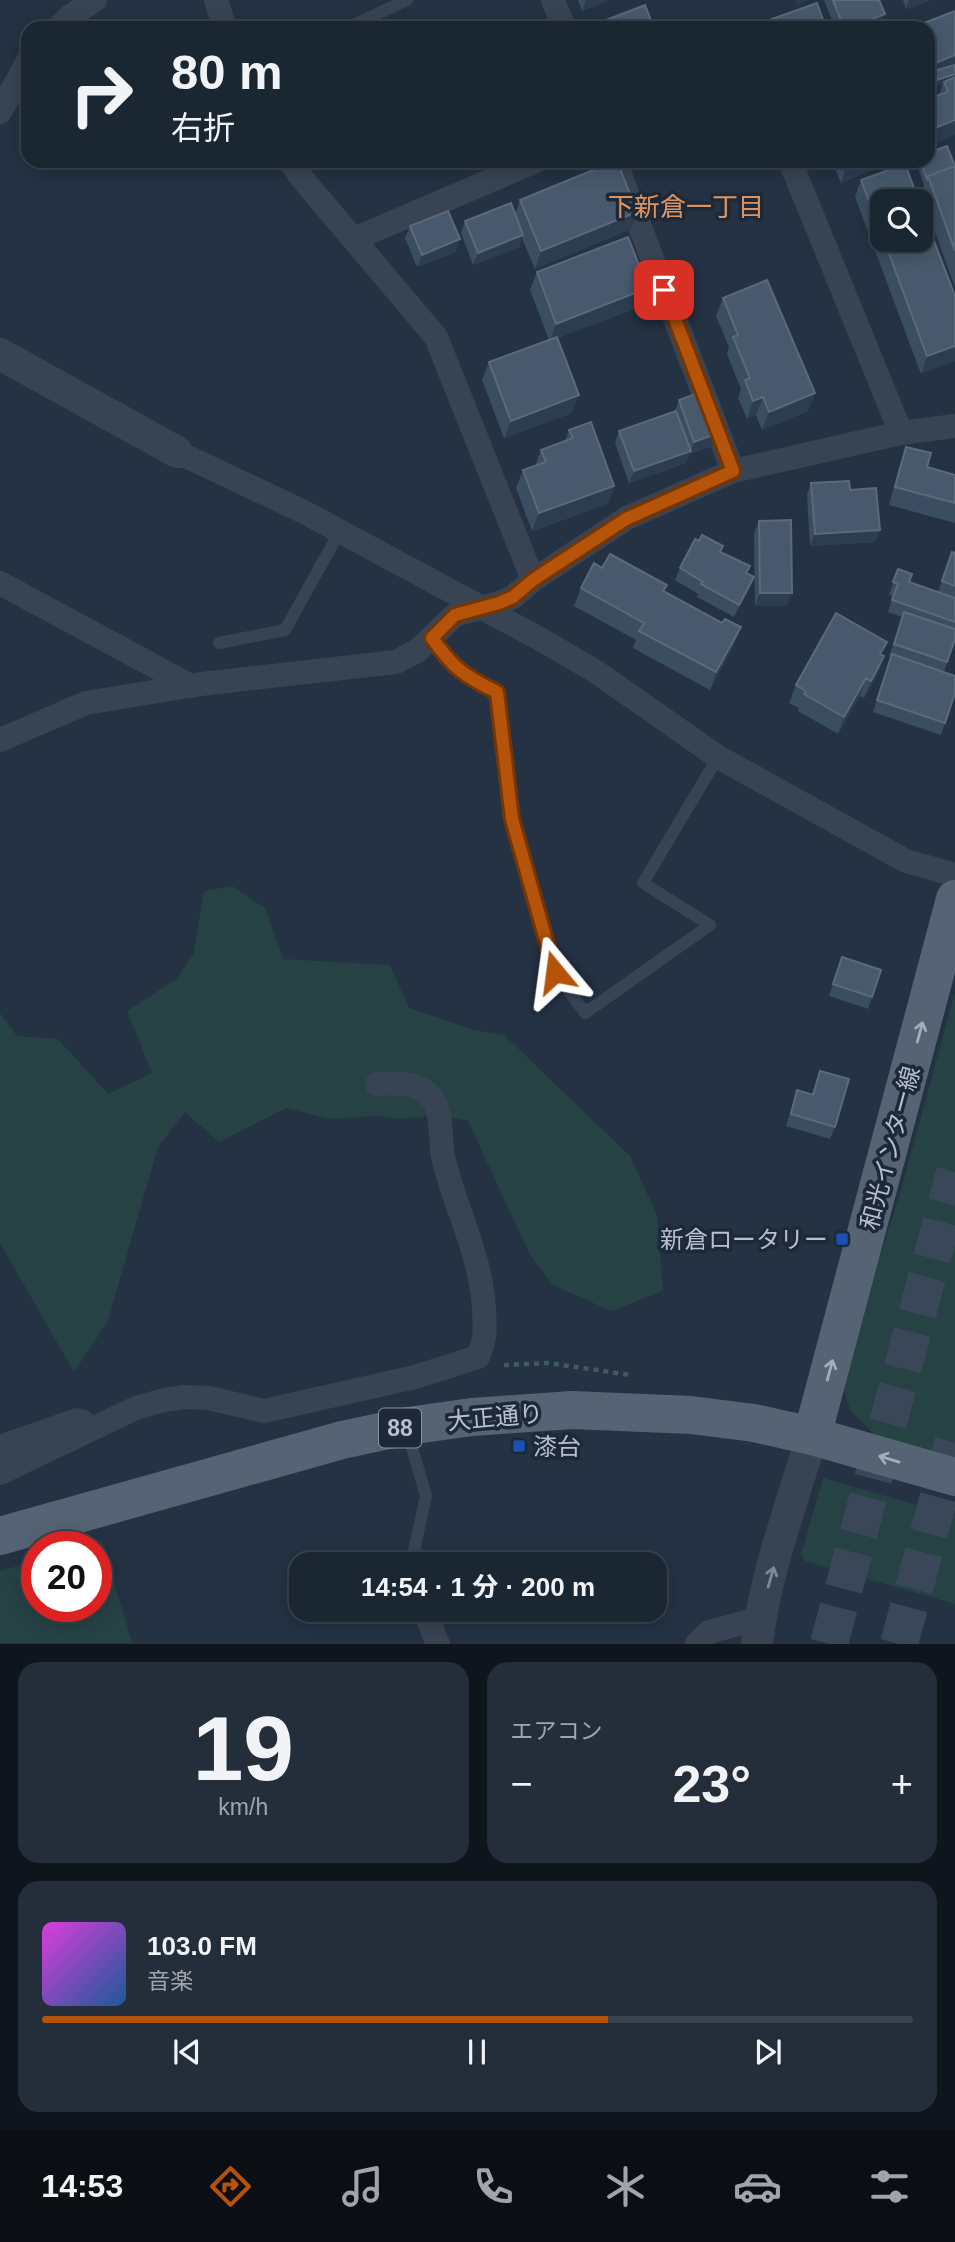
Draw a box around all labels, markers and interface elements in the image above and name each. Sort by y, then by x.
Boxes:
text: 80 m [171,45,283,99]
icon: right [56,49,147,140]
text: 右折 [171,110,235,146]
map controls [870,189,933,252]
button: search [870,189,933,252]
district label: 下新倉一丁目 [608,192,764,222]
pin [634,260,694,320]
icon: arrive [645,271,683,309]
position arrow [518,935,592,1009]
one-way arrow [914,1021,927,1044]
street label: 和光インター線 [855,1063,925,1233]
place label: 新倉ロータリー [660,1226,828,1253]
marker: 新倉ロータリー [834,1231,850,1247]
one-way arrow [824,1359,837,1382]
street label: 大正通り [446,1399,544,1435]
road number: 88 [379,1408,421,1448]
place label: 漆台 [533,1433,581,1460]
marker: 漆台 [511,1438,527,1454]
one-way arrow [878,1452,900,1465]
speed limit sign: 20 [21,1531,112,1622]
one-way arrow [765,1566,778,1588]
text: 14:54 · 1 分 · 200 m [361,1572,595,1602]
text: 19 [193,1698,294,1799]
text: エアコン [511,1718,603,1744]
text: 23° [672,1755,751,1813]
text: − [511,1763,533,1805]
text: + [891,1763,913,1805]
text: km/h [218,1794,268,1820]
text: 103.0 FM [147,1931,257,1961]
text: 音楽 [147,1968,193,1994]
icon: previous [168,2033,206,2071]
icon: pause [458,2033,496,2071]
icon: next [749,2033,787,2071]
icon: directions [206,2162,255,2211]
icon: music [338,2162,387,2211]
icon: phone [469,2162,518,2211]
icon: climate [601,2162,650,2211]
icon: car [733,2162,782,2211]
icon: filters [865,2162,914,2211]
text: 14:53 [41,2168,123,2204]

